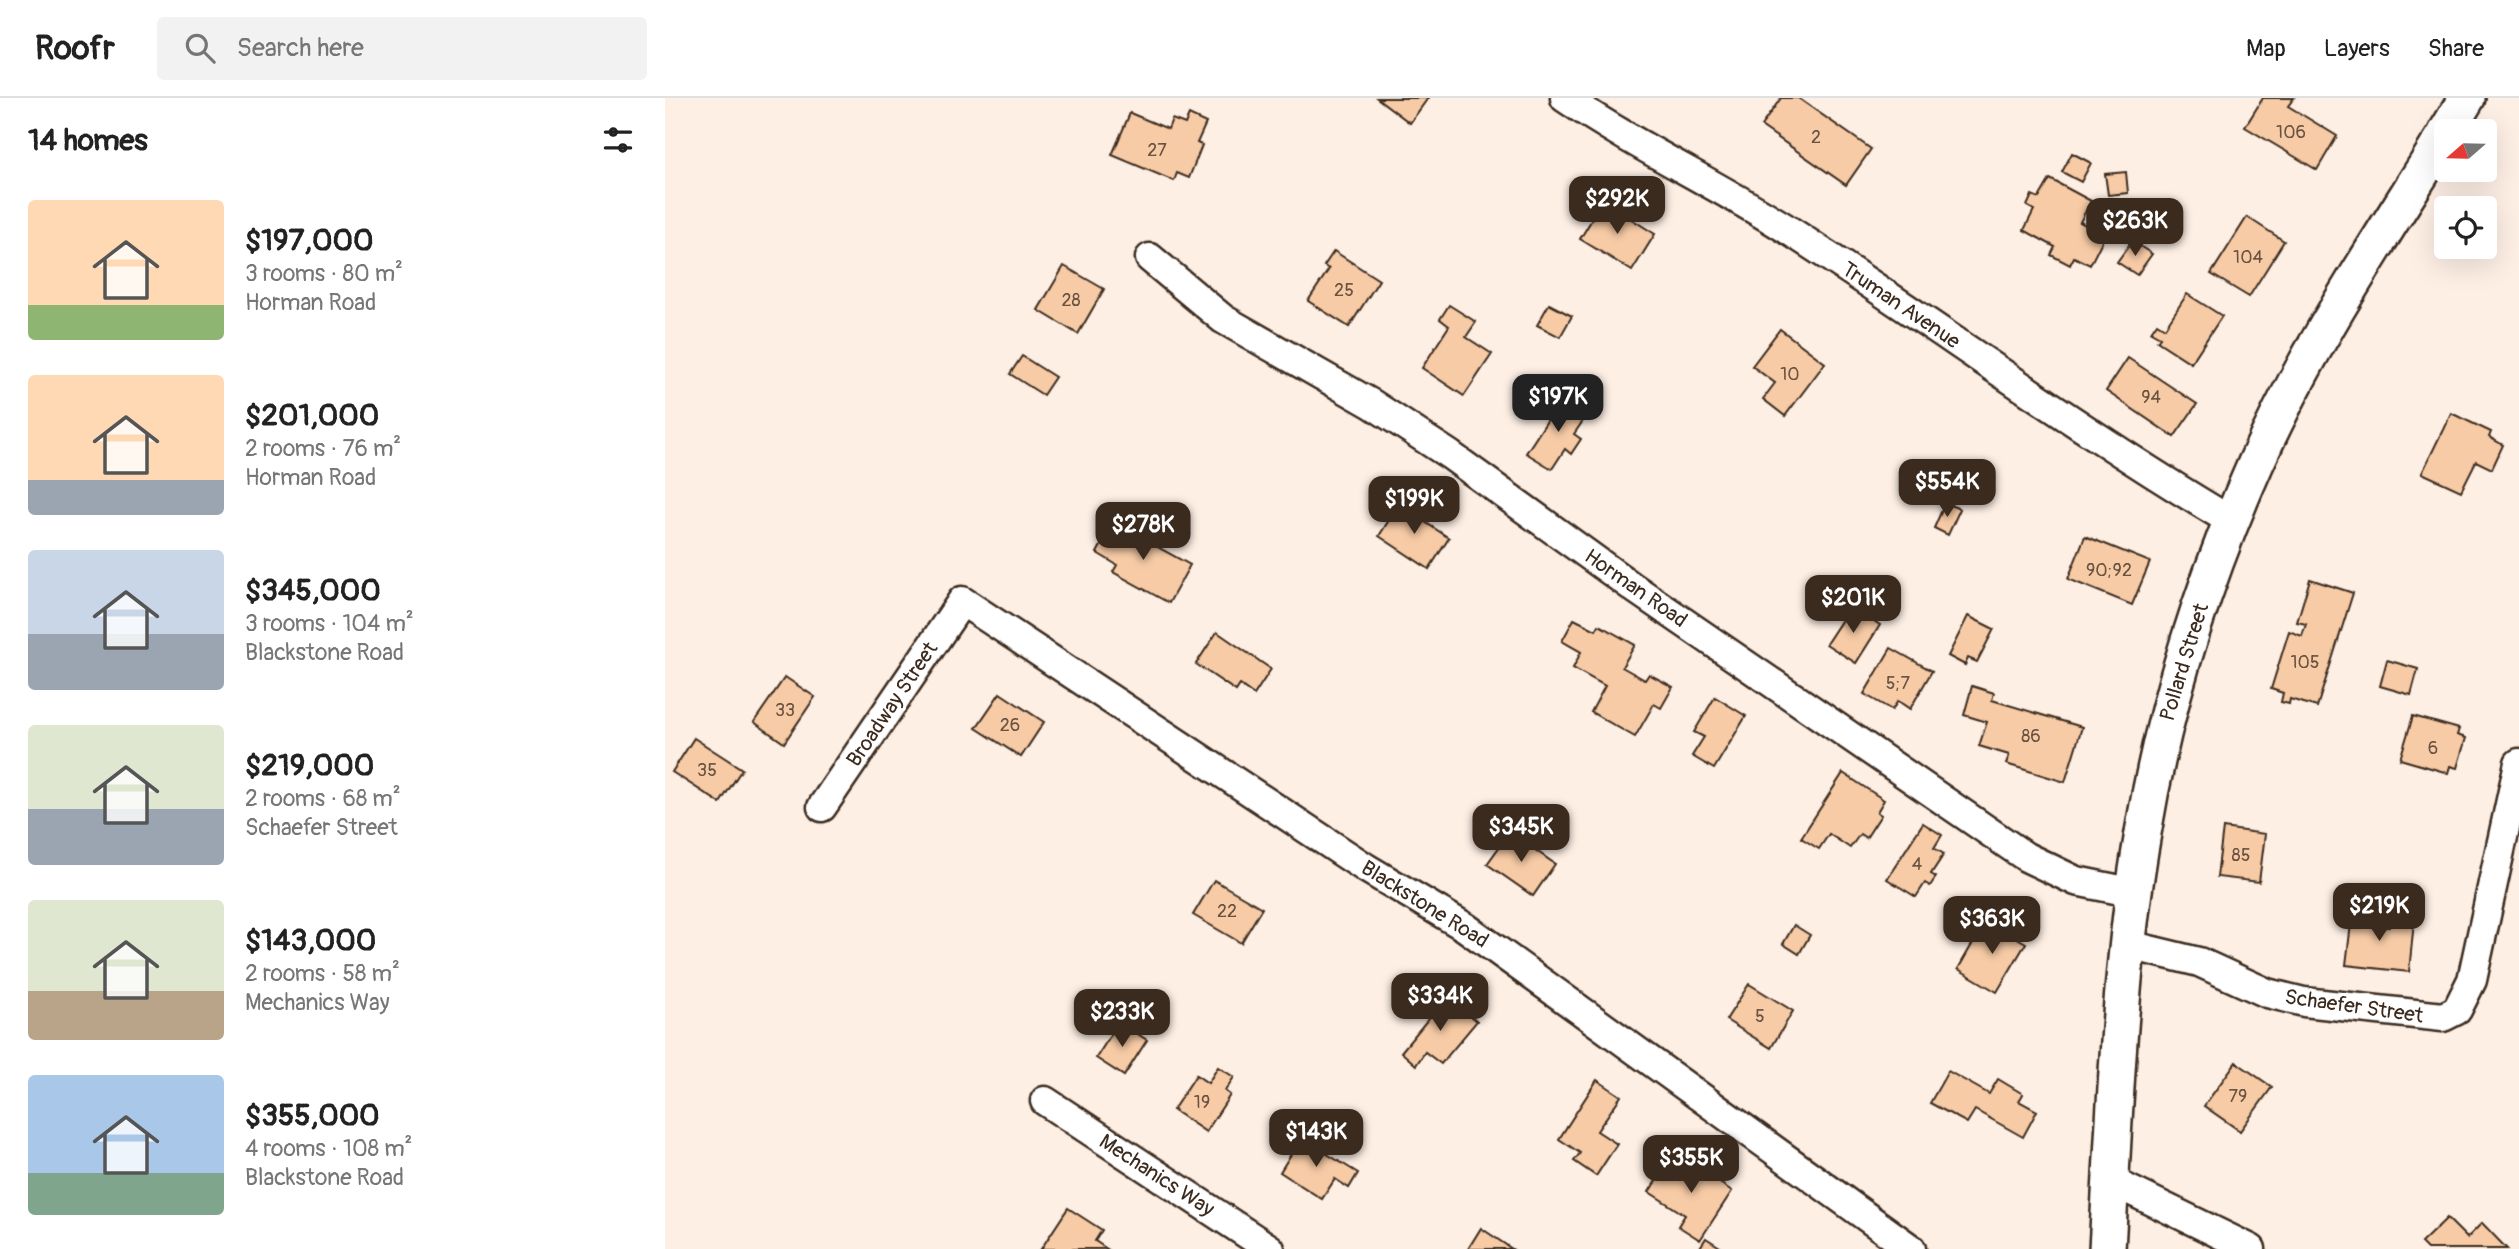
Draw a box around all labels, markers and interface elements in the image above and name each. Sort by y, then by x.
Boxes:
search box [157,17,647,80]
text: Roofr [35,28,115,69]
icon: search [181,29,219,67]
text: Search here [237,32,364,64]
text: Map [2246,34,2286,63]
text: Layers [2324,34,2390,63]
text: Share [2428,34,2484,63]
north arrow [2434,119,2497,182]
map controls [2434,119,2497,259]
icon: filters [599,121,637,159]
house number: 106 [2276,121,2306,144]
text: 14 homes [28,122,148,159]
house number: 2 [1811,126,1821,149]
house number: 27 [1147,139,1167,162]
pin: $292K [1568,176,1666,236]
text: $292K [1585,184,1649,213]
button: locate [2434,196,2497,259]
pin: $263K [2086,198,2184,258]
text: $263K [2102,206,2168,235]
text: $197,000 [245,222,373,259]
icon: home [84,228,168,312]
house number: 104 [2233,246,2263,269]
street label: Truman Avenue [1836,256,1966,355]
text: 3 rooms · 80 m² [245,259,403,288]
house number: 25 [1334,279,1354,302]
text: Horman Road [245,288,376,317]
house number: 28 [1061,289,1081,312]
house number: 10 [1780,363,1800,386]
pin: $197K [1509,374,1607,434]
text: $197K [1528,382,1588,411]
house number: 94 [2141,386,2161,409]
text: $201,000 [245,397,379,434]
icon: home [84,403,168,487]
text: 2 rooms · 76 m² [245,434,401,463]
pin: $554K [1898,460,1996,519]
text: Horman Road [245,463,376,492]
text: $554K [1915,467,1979,496]
pin: $199K [1365,476,1463,536]
text: $199K [1384,484,1444,513]
pin: $278K [1094,503,1192,562]
text: $278K [1112,510,1174,539]
street label: Horman Road [1579,543,1693,634]
house number: 90;92 [2086,559,2132,582]
text: $345,000 [245,572,381,609]
pin: $201K [1804,575,1902,635]
icon: home [84,578,168,662]
text: $201K [1821,583,1885,612]
street label: Pollard Street [2154,600,2215,724]
text: 3 rooms · 104 m² [245,609,414,638]
street label: Broadway Street [841,636,944,772]
text: Blackstone Road [245,638,404,667]
house number: 105 [2290,651,2320,674]
house number: 5;7 [1886,672,1911,695]
house number: 33 [775,699,795,722]
house number: 26 [1000,714,1020,737]
house number: 86 [2021,725,2041,748]
house number: 6 [2428,737,2438,760]
text: $219,000 [245,747,374,784]
icon: home [84,753,168,837]
house number: 35 [697,759,717,782]
text: 2 rooms · 68 m² [245,784,401,813]
pin: $345K [1472,804,1570,864]
text: $345K [1489,812,1553,841]
text: Schaefer Street [245,813,398,842]
house number: 85 [2232,844,2250,867]
house number: 4 [1912,853,1923,876]
street label: Blackstone Road [1356,854,1493,954]
pin: $219K [2330,884,2428,943]
text: $219K [2349,891,2409,920]
pin: $363K [1943,896,2041,956]
house number: 22 [1217,900,1237,923]
text: $363K [1959,904,2025,933]
text: $143,000 [245,922,376,959]
icon: home [84,928,168,1012]
text: 2 rooms · 58 m² [245,959,400,988]
pin: $334K [1391,974,1489,1033]
text: $334K [1407,981,1473,1010]
street label: Schaefer Street [2283,983,2425,1030]
text: Mechanics Way [245,988,390,1017]
pin: $233K [1073,990,1171,1049]
text: $233K [1090,997,1154,1026]
house number: 5 [1755,1005,1765,1028]
house number: 79 [2229,1085,2247,1108]
house number: 19 [1194,1091,1210,1114]
text: $355,000 [245,1097,380,1134]
icon: home [84,1103,168,1187]
pin: $143K [1267,1110,1365,1169]
text: $143K [1285,1117,1347,1146]
street label: Mechanics Way [1094,1128,1219,1223]
text: 4 rooms · 108 m² [245,1134,412,1163]
pin: $355K [1642,1136,1740,1195]
text: $355K [1659,1143,1723,1172]
text: Blackstone Road [245,1163,404,1192]

